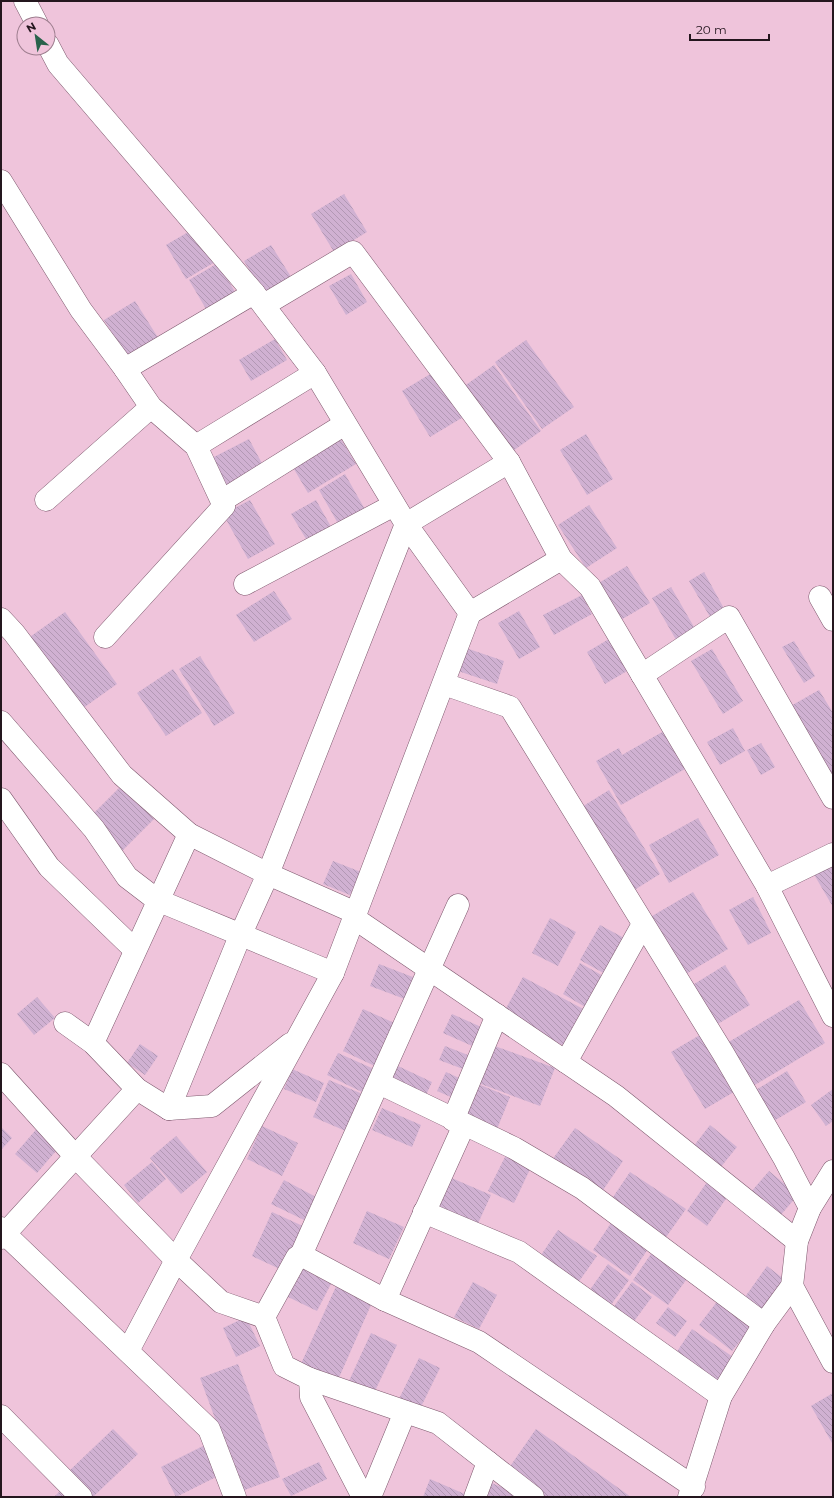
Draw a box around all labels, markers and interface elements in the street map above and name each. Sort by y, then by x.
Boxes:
north arrow [16,16,56,56]
scale bar [690,16,769,42]
text: N [24,19,38,36]
text: 20 m [696,22,727,37]

